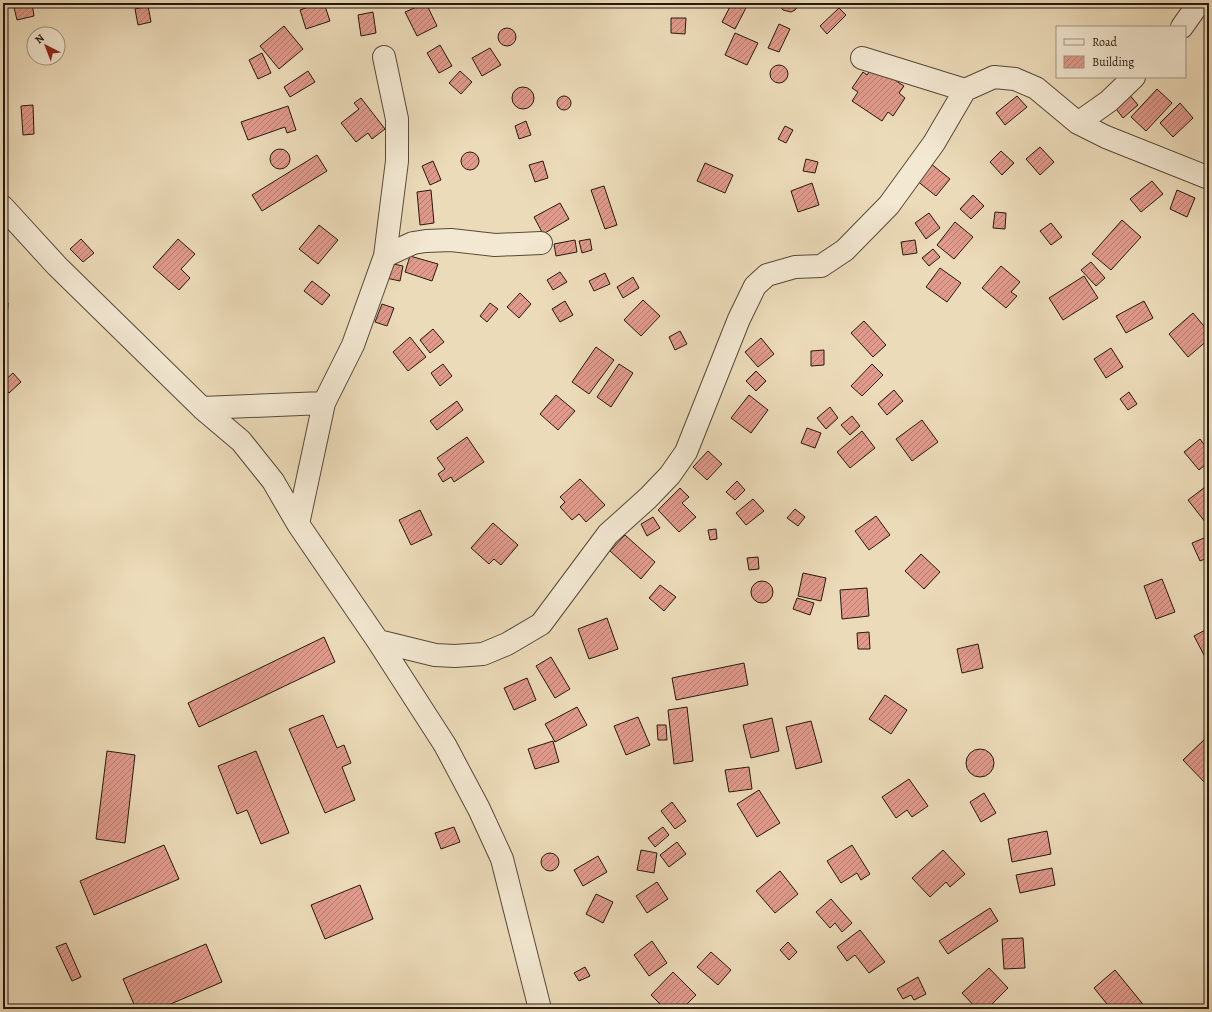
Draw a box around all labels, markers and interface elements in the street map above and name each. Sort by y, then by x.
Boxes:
north arrow [26,26,66,66]
legend [1056,26,1186,78]
text: N [32,31,48,47]
text: Road [1092,34,1118,50]
text: Building [1092,54,1134,70]

